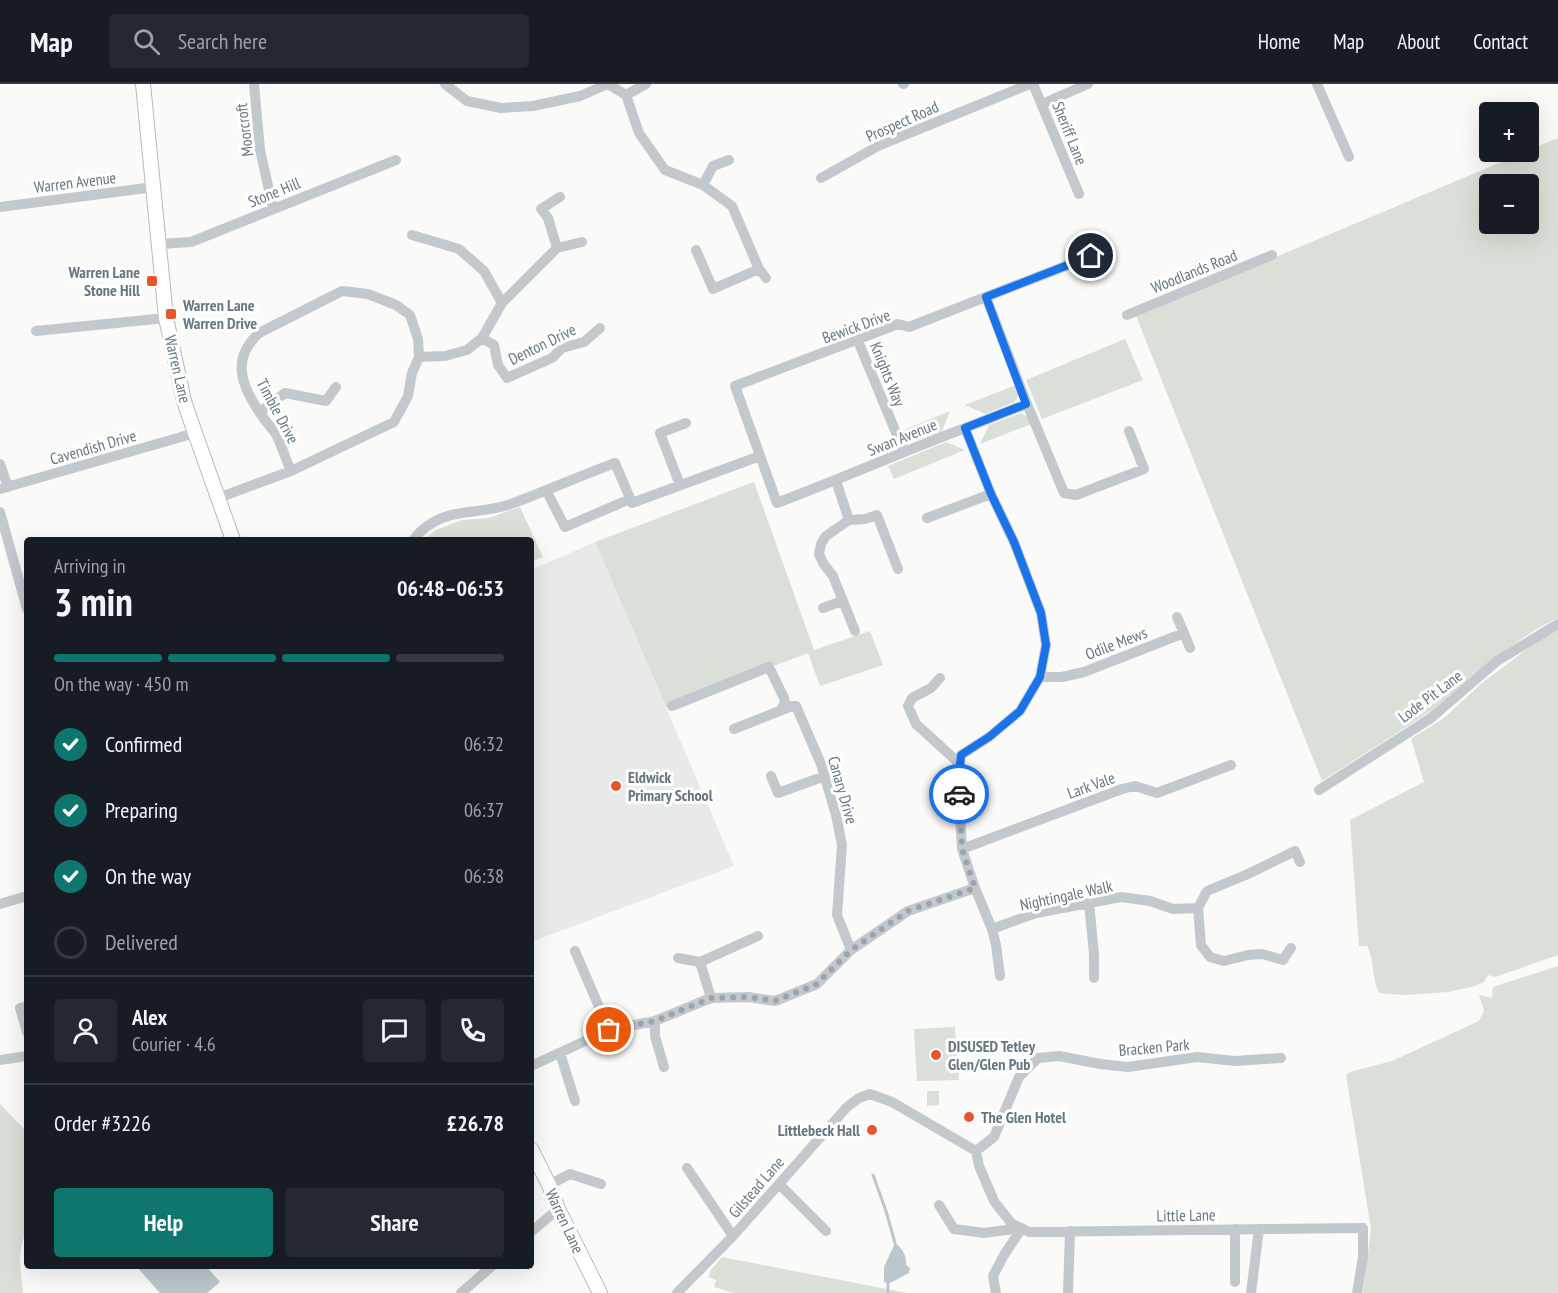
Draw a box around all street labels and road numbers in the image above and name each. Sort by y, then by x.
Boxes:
street label: Prospect Road [862,96,942,146]
street label: Sheriff Lane [1048,98,1092,168]
street label: Moorcroft [231,102,257,158]
street label: Warren Avenue [33,167,117,197]
street label: Stone Hill [245,172,303,211]
street label: Woodlands Road [1148,245,1240,297]
street label: Bewick Drive [819,304,893,348]
street label: Denton Drive [505,319,579,369]
street label: Warren Lane [161,333,195,405]
street label: Knights Way [866,339,910,409]
street label: Timble Drive [253,375,303,447]
street label: Swan Avenue [864,414,940,460]
street label: Cavendish Drive [48,425,138,469]
street label: Odile Mews [1082,622,1150,664]
street label: Lode Pit Lane [1394,666,1466,726]
street label: Canary Drive [824,754,862,826]
street label: Lark Vale [1064,767,1118,803]
street label: Nightingale Walk [1018,875,1115,915]
street label: Bracken Park [1118,1034,1191,1060]
street label: Gilstead Lane [724,1152,788,1222]
street label: Warren Lane [541,1186,589,1256]
street label: Little Lane [1156,1204,1216,1226]

